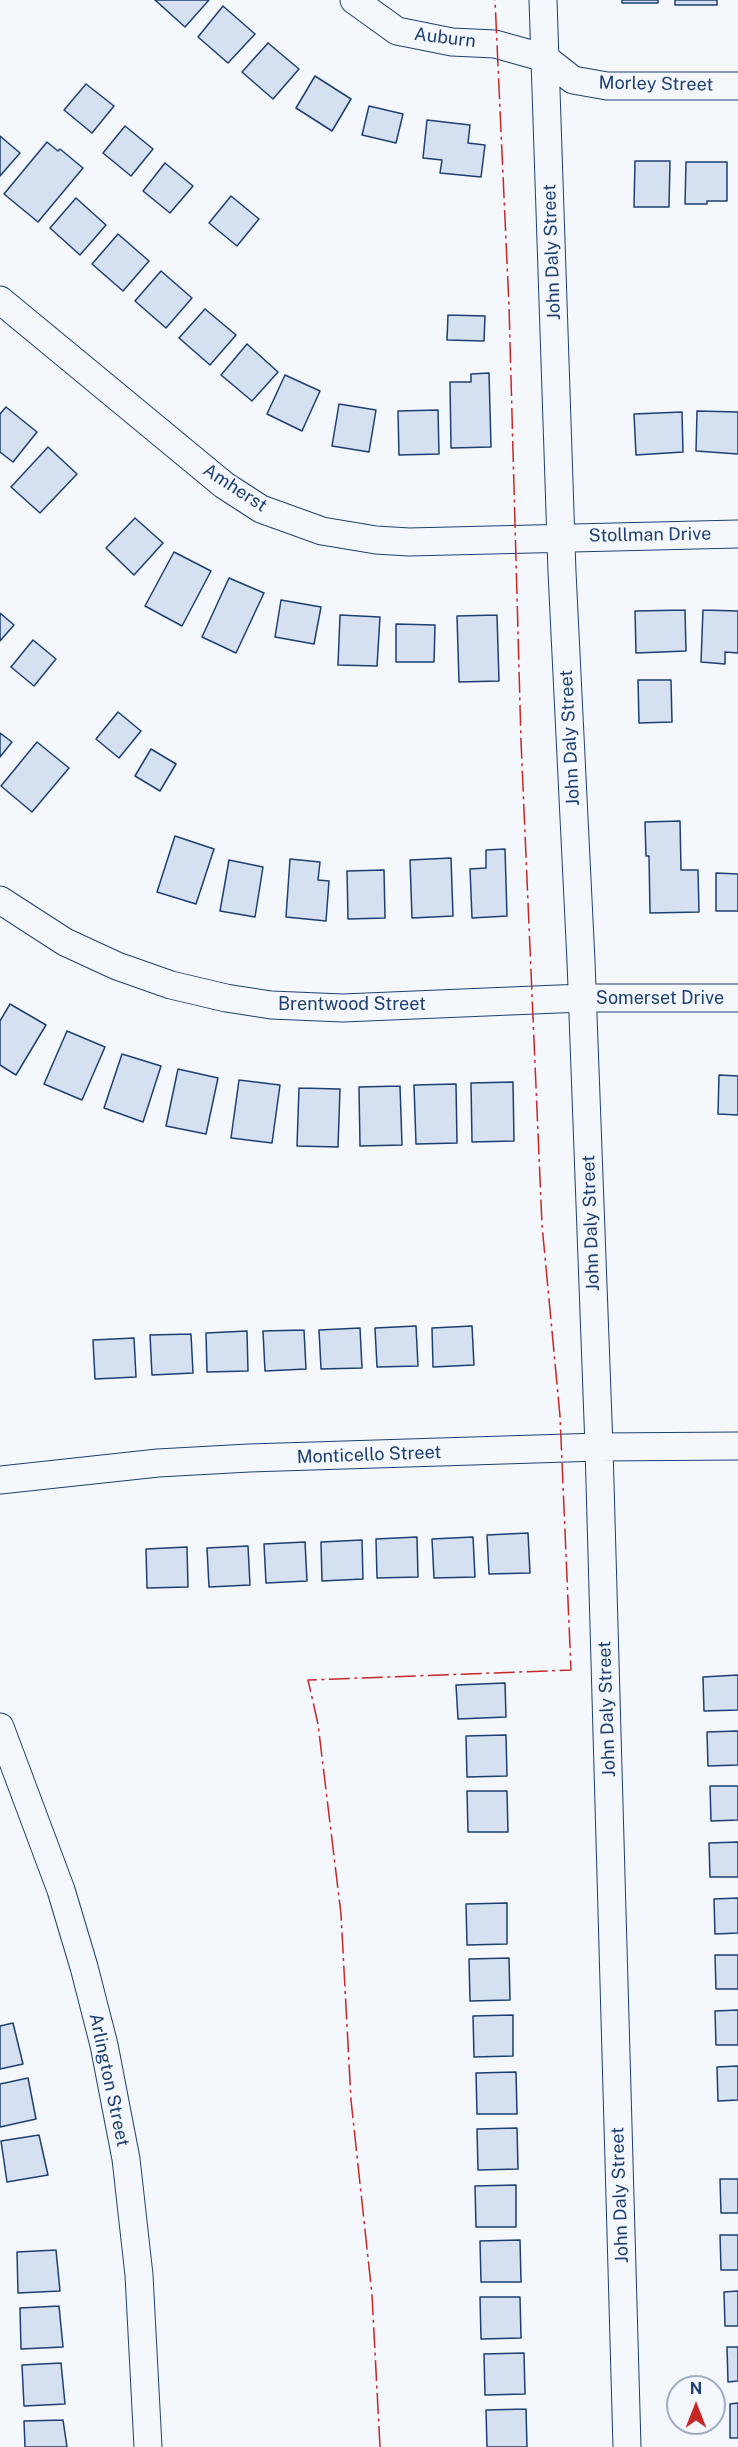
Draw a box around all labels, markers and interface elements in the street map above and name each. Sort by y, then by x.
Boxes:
street label: Auburn [413,24,477,52]
street label: Morley Street [598,72,714,96]
street label: John Daly Street [539,183,565,321]
street label: Amherst [199,459,271,517]
street label: Stollman Drive [589,523,711,547]
street label: John Daly Street [556,669,584,807]
street label: Somerset Drive [596,987,724,1009]
street label: Brentwood Street [278,993,426,1015]
street label: John Daly Street [578,1154,604,1292]
street label: Monticello Street [296,1442,442,1468]
street label: John Daly Street [594,1640,620,1778]
street label: Arlington Street [84,2011,134,2149]
street label: John Daly Street [607,2126,633,2264]
north arrow [666,2375,726,2435]
text: N [690,2379,702,2398]

